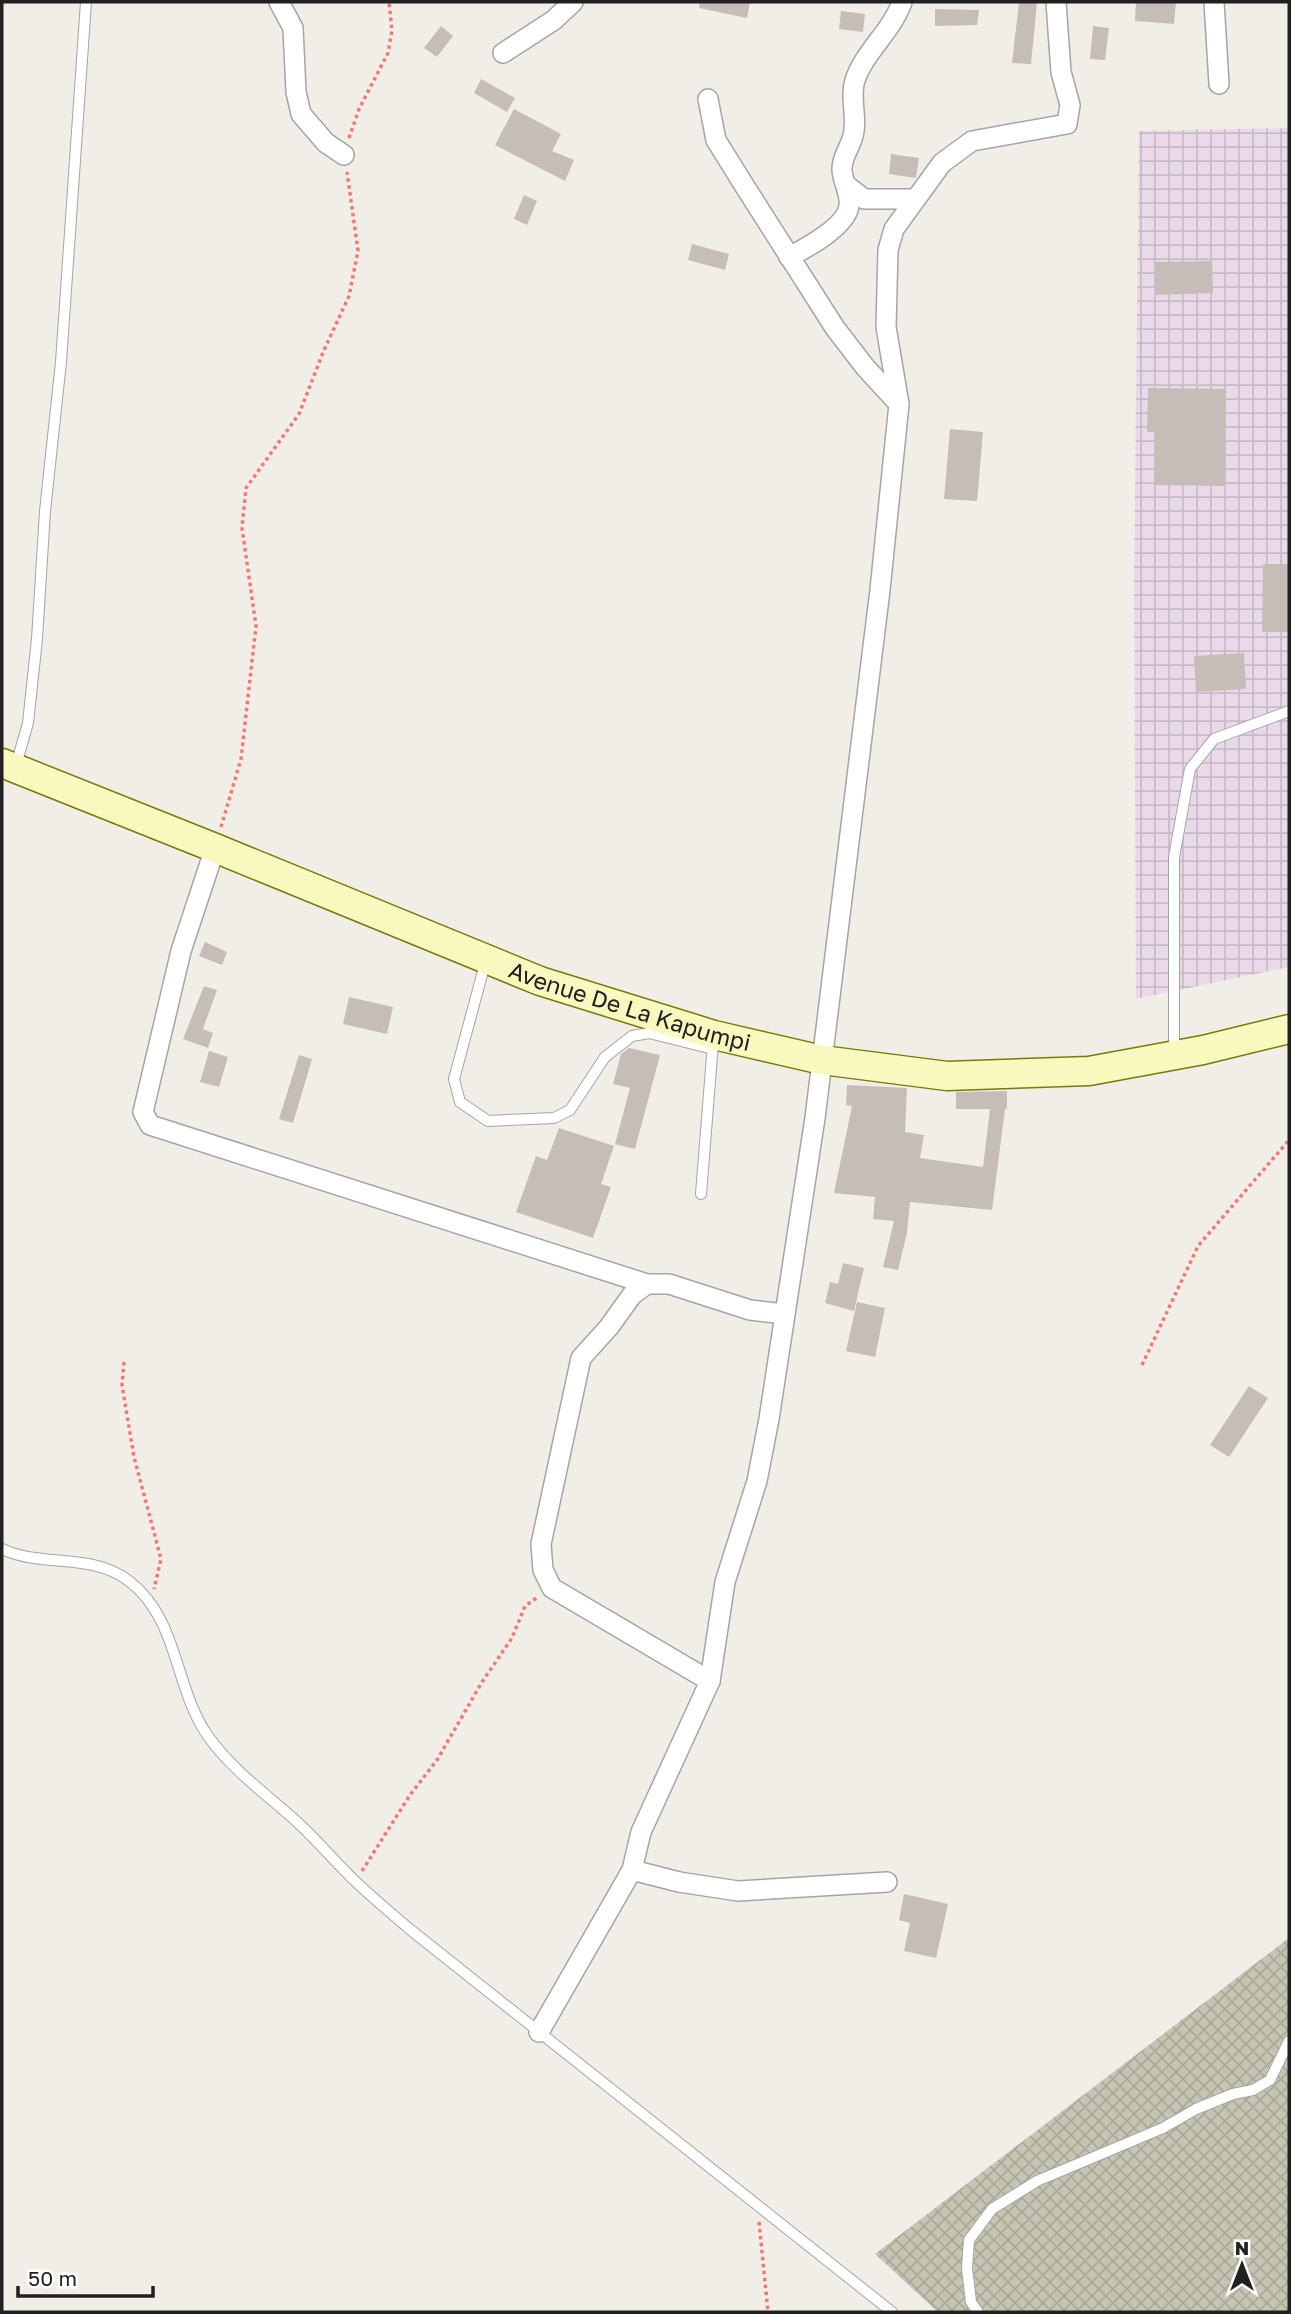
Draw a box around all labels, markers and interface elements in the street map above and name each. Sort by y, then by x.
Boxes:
street label: Avenue De La Kapumpi [505,955,754,1056]
north arrow [1207,2230,1277,2300]
text: N [1235,2236,1249,2259]
scale bar [18,2254,152,2298]
text: 50 m [28,2265,77,2291]

